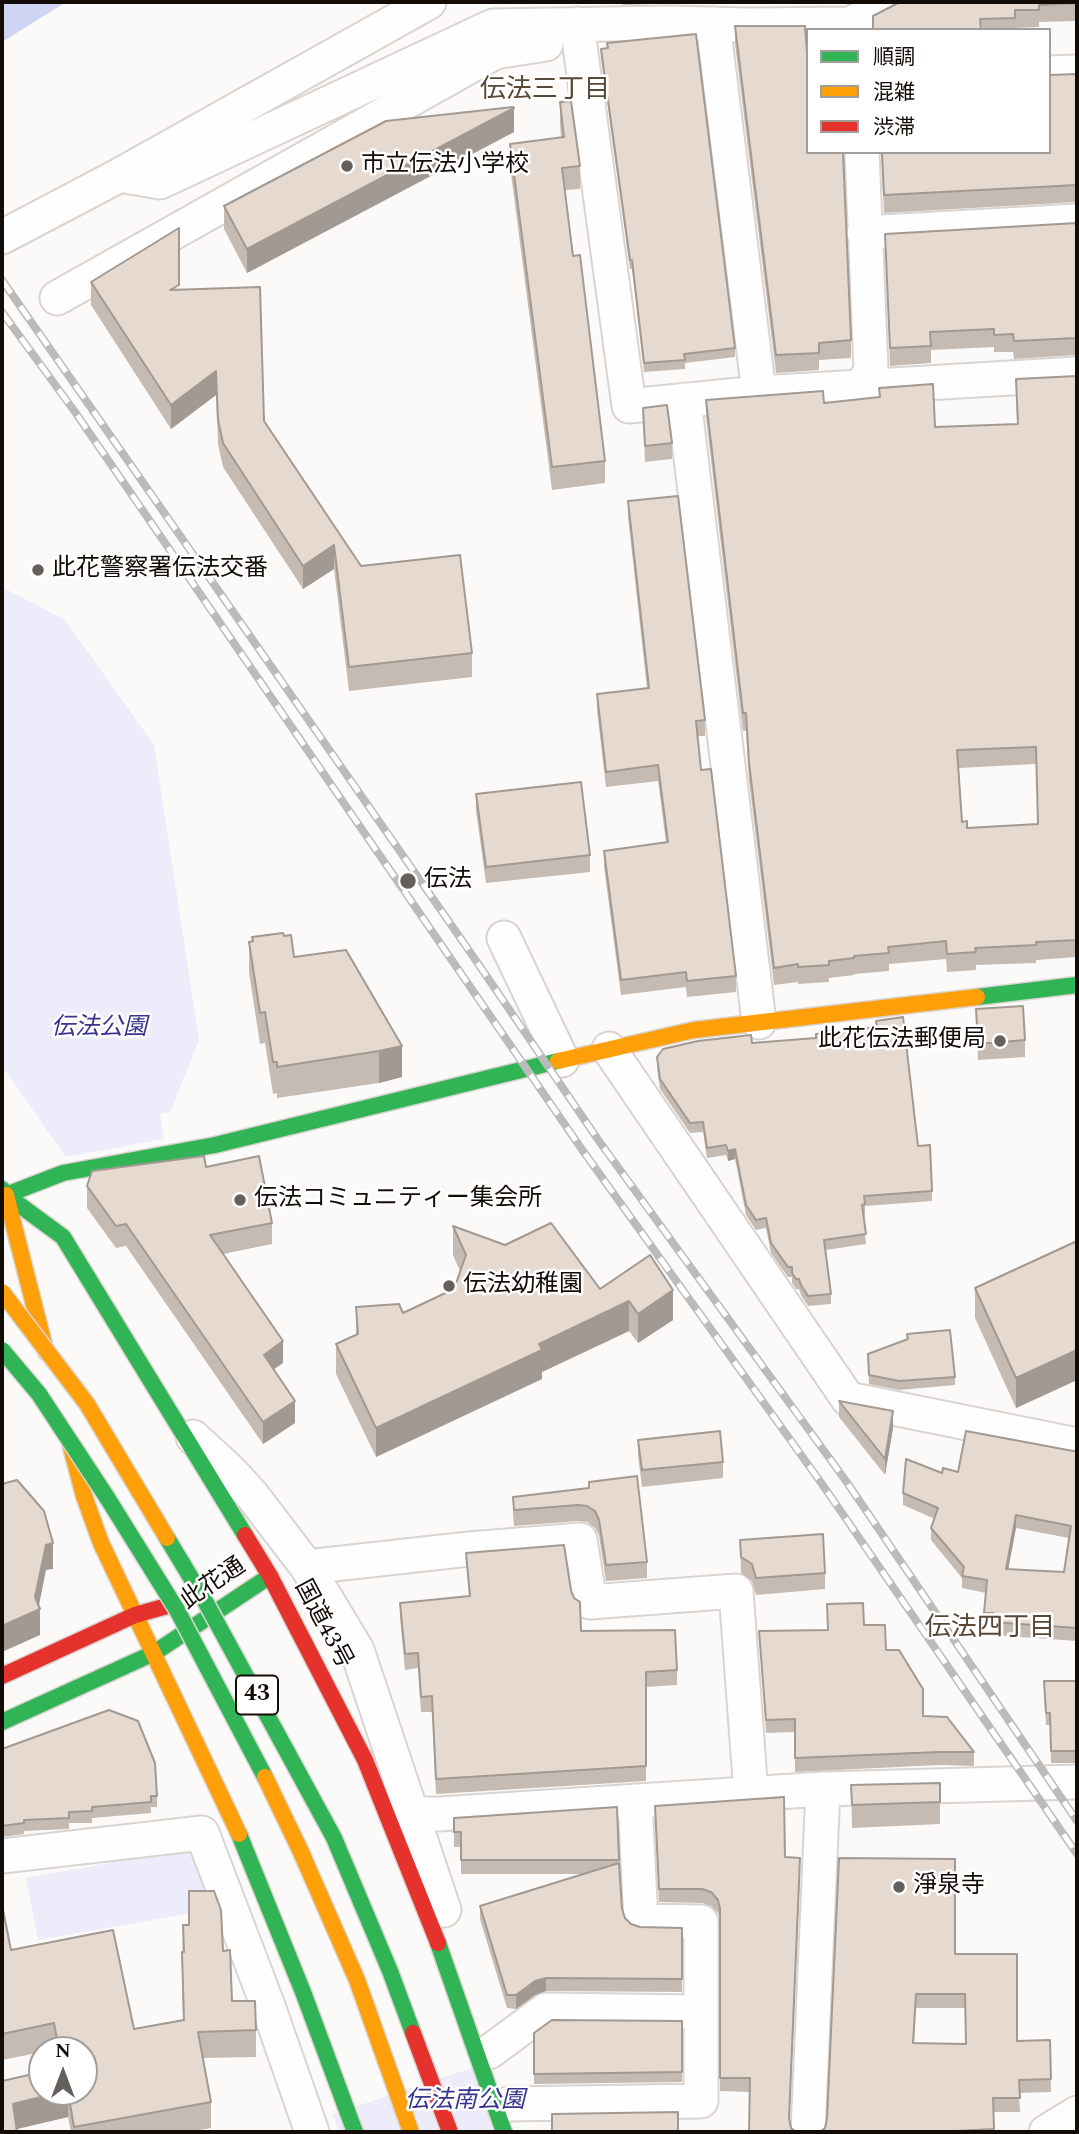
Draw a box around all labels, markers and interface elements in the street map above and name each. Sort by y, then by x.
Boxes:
legend [806,28,1051,154]
text: 順調 [873,42,915,74]
district label: 伝法三丁目 [480,76,610,108]
text: 混雑 [873,77,915,109]
text: 渋滞 [873,112,915,144]
place label: 市立伝法小学校 [361,152,529,180]
marker: 市立伝法小学校 [339,158,355,174]
place label: 此花警察署伝法交番 [52,556,268,584]
marker: 此花警察署伝法交番 [30,562,46,578]
place label: 伝法 [424,867,472,895]
marker: 伝法 [398,871,418,891]
park label: 伝法公園 [51,1015,147,1043]
place label: 此花伝法郵便局 [818,1027,986,1055]
marker: 此花伝法郵便局 [992,1033,1008,1049]
place label: 伝法コミュニティー集会所 [254,1186,542,1214]
marker: 伝法コミュニティー集会所 [232,1192,248,1208]
place label: 伝法幼稚園 [463,1272,583,1300]
marker: 伝法幼稚園 [441,1278,457,1294]
street label: 此花通 [176,1553,252,1617]
street label: 国道43号 [287,1576,357,1674]
district label: 伝法四丁目 [925,1614,1055,1646]
road number: 43 [236,1676,278,1714]
place label: 淨泉寺 [913,1873,985,1901]
marker: 淨泉寺 [891,1879,907,1895]
north arrow [28,2036,98,2106]
text: N [55,2037,71,2066]
park label: 伝法南公園 [405,2088,525,2116]

